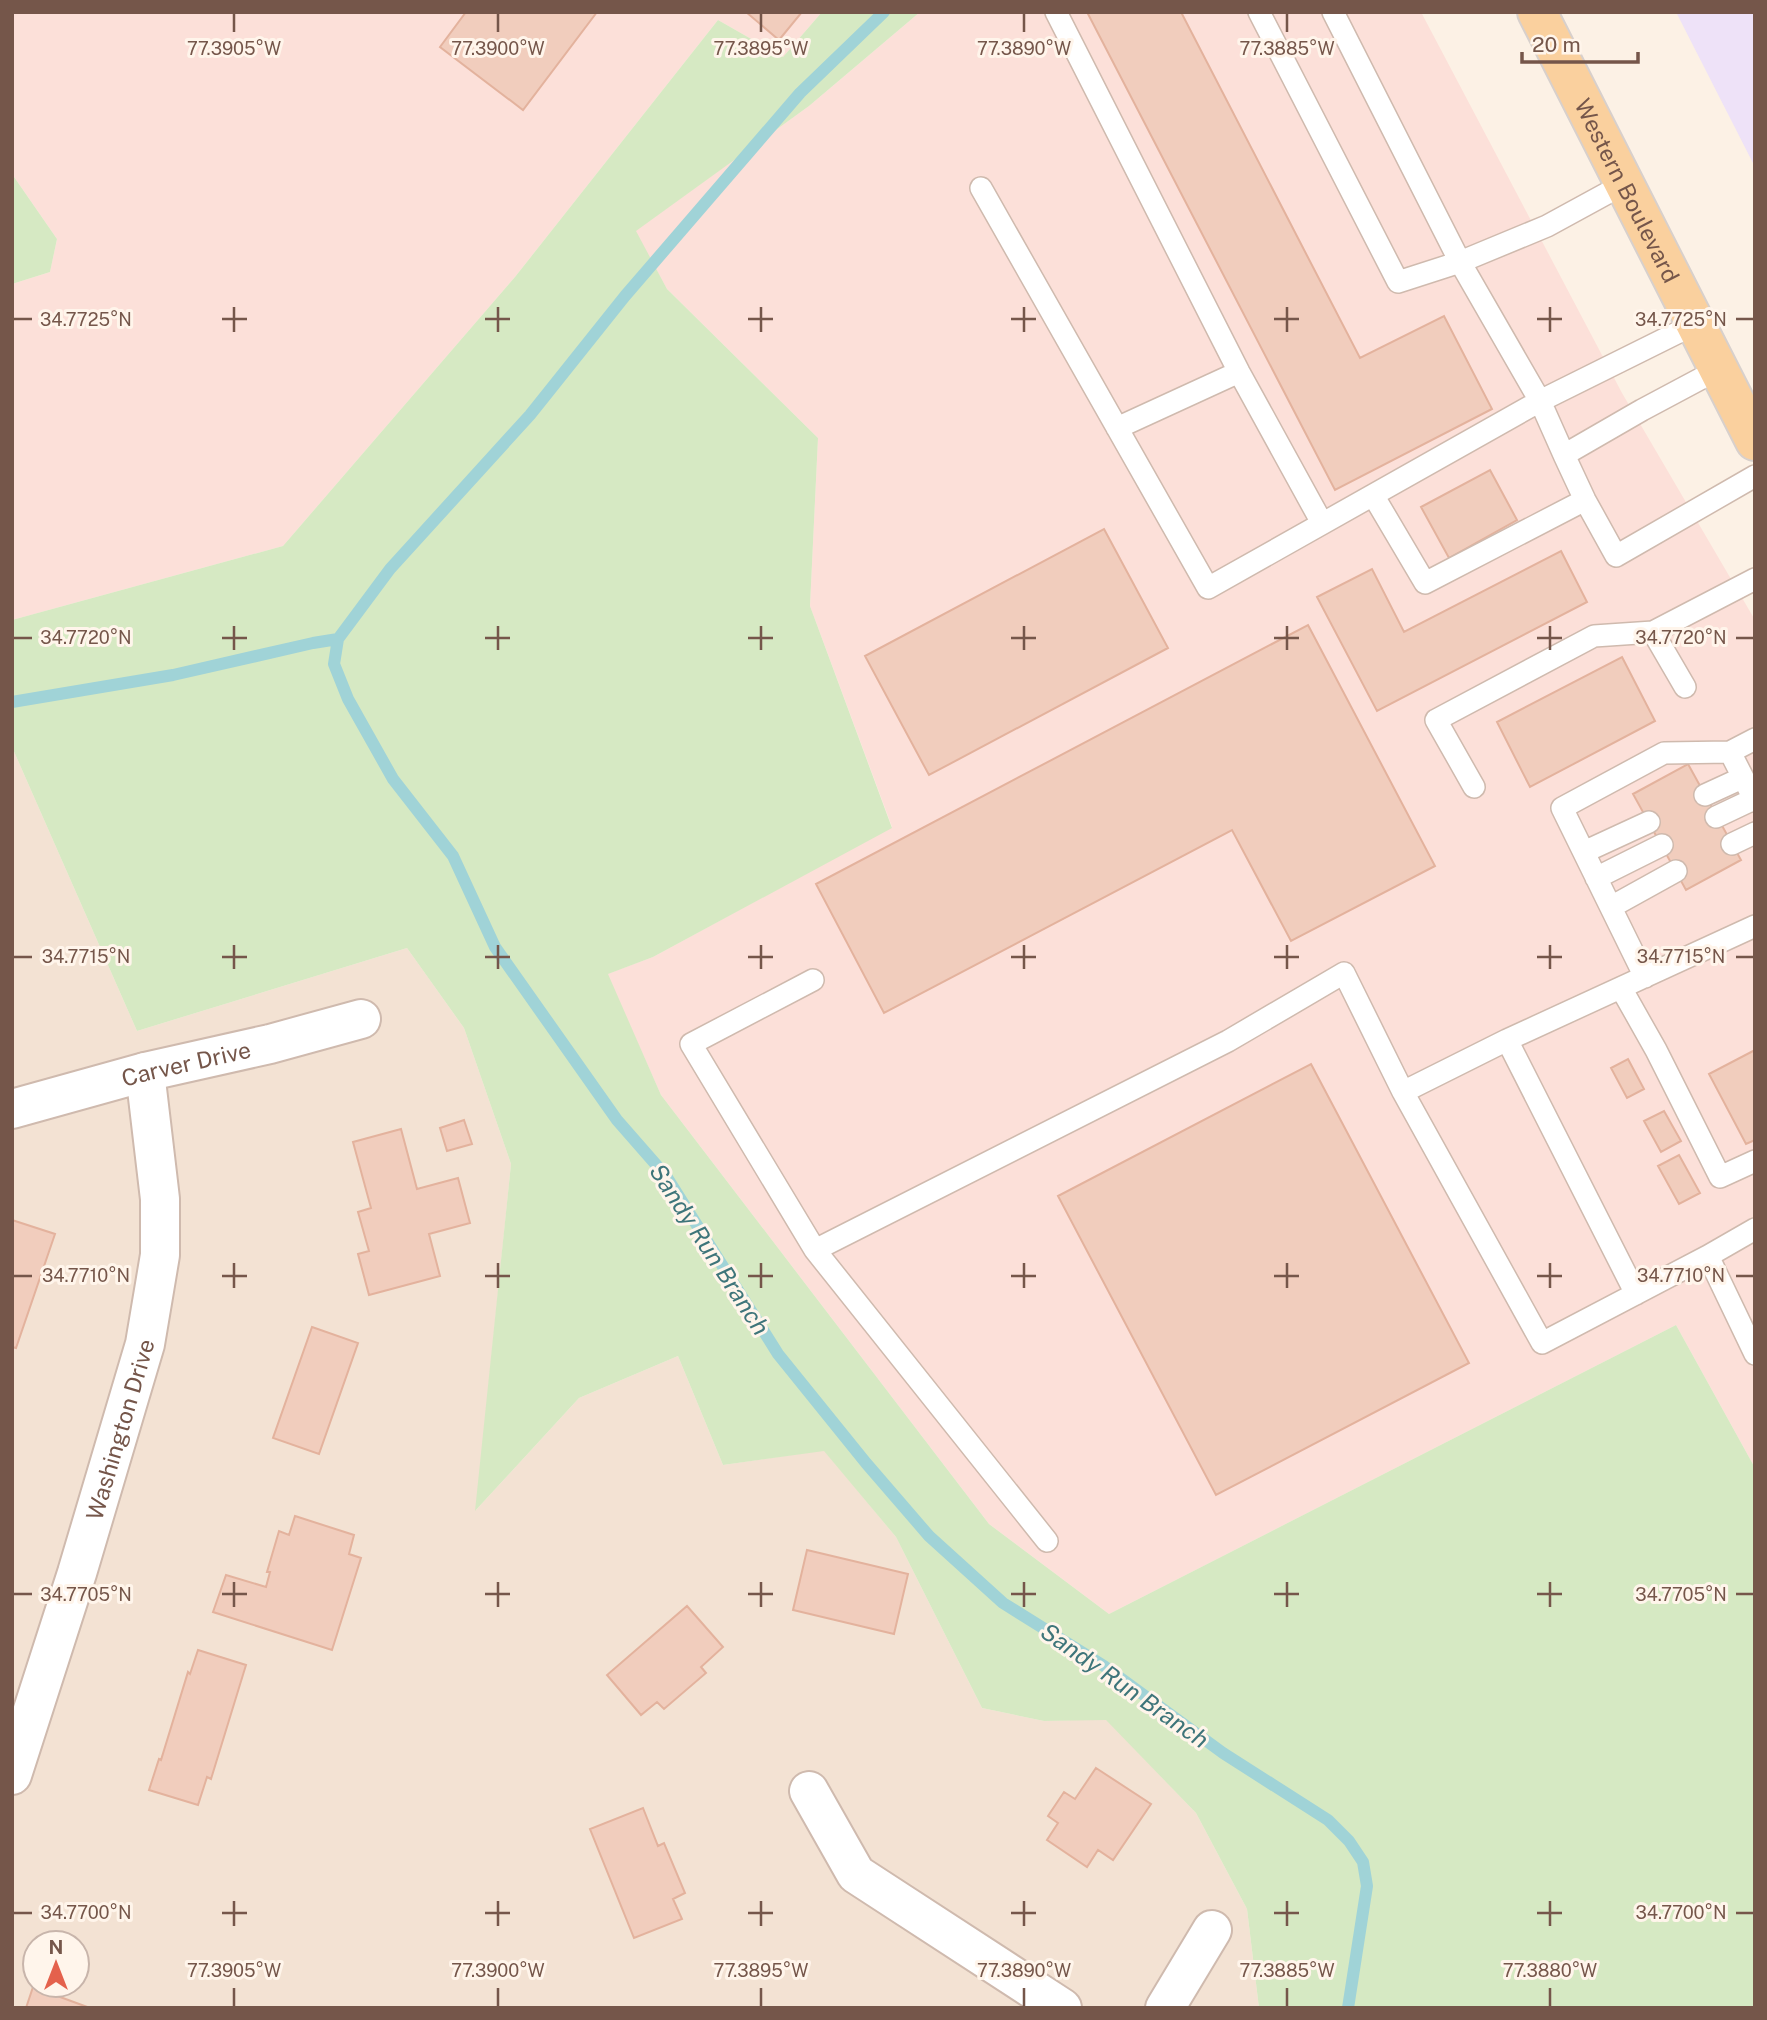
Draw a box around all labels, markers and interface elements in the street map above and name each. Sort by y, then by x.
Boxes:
scale bar [1522,21,1638,65]
text: 20 m [1532,32,1581,57]
text: 77.3905°W [187,38,281,59]
text: 77.3900°W [451,38,545,59]
text: 77.3895°W [714,38,808,59]
text: 77.3890°W [977,38,1071,59]
text: 77.3885°W [1239,38,1335,59]
street label: Western Boulevard [1570,94,1686,287]
text: 34.7725°N [40,309,132,330]
text: 34.7725°N [1635,309,1727,330]
text: 34.7720°N [40,627,132,648]
text: 34.7720°N [1635,627,1727,648]
text: 34.7715°N [42,946,130,967]
text: 34.7715°N [1637,946,1725,967]
street label: Carver Drive [118,1035,253,1091]
water label: Sandy Run Branch [644,1158,776,1340]
text: 34.7710°N [42,1265,130,1286]
text: 34.7710°N [1637,1265,1725,1286]
street label: Washington Drive [80,1336,159,1523]
text: 34.7705°N [40,1584,132,1605]
text: 34.7705°N [1635,1584,1727,1605]
water label: Sandy Run Branch [1036,1617,1214,1753]
text: 34.7700°N [40,1902,132,1923]
text: 34.7700°N [1635,1902,1727,1923]
north arrow [21,1929,91,1999]
text: N [49,1936,63,1958]
text: 77.3905°W [187,1960,281,1981]
text: 77.3900°W [451,1960,545,1981]
text: 77.3895°W [714,1960,808,1981]
text: 77.3890°W [977,1960,1071,1981]
text: 77.3885°W [1239,1960,1335,1981]
text: 77.3880°W [1503,1960,1597,1981]

